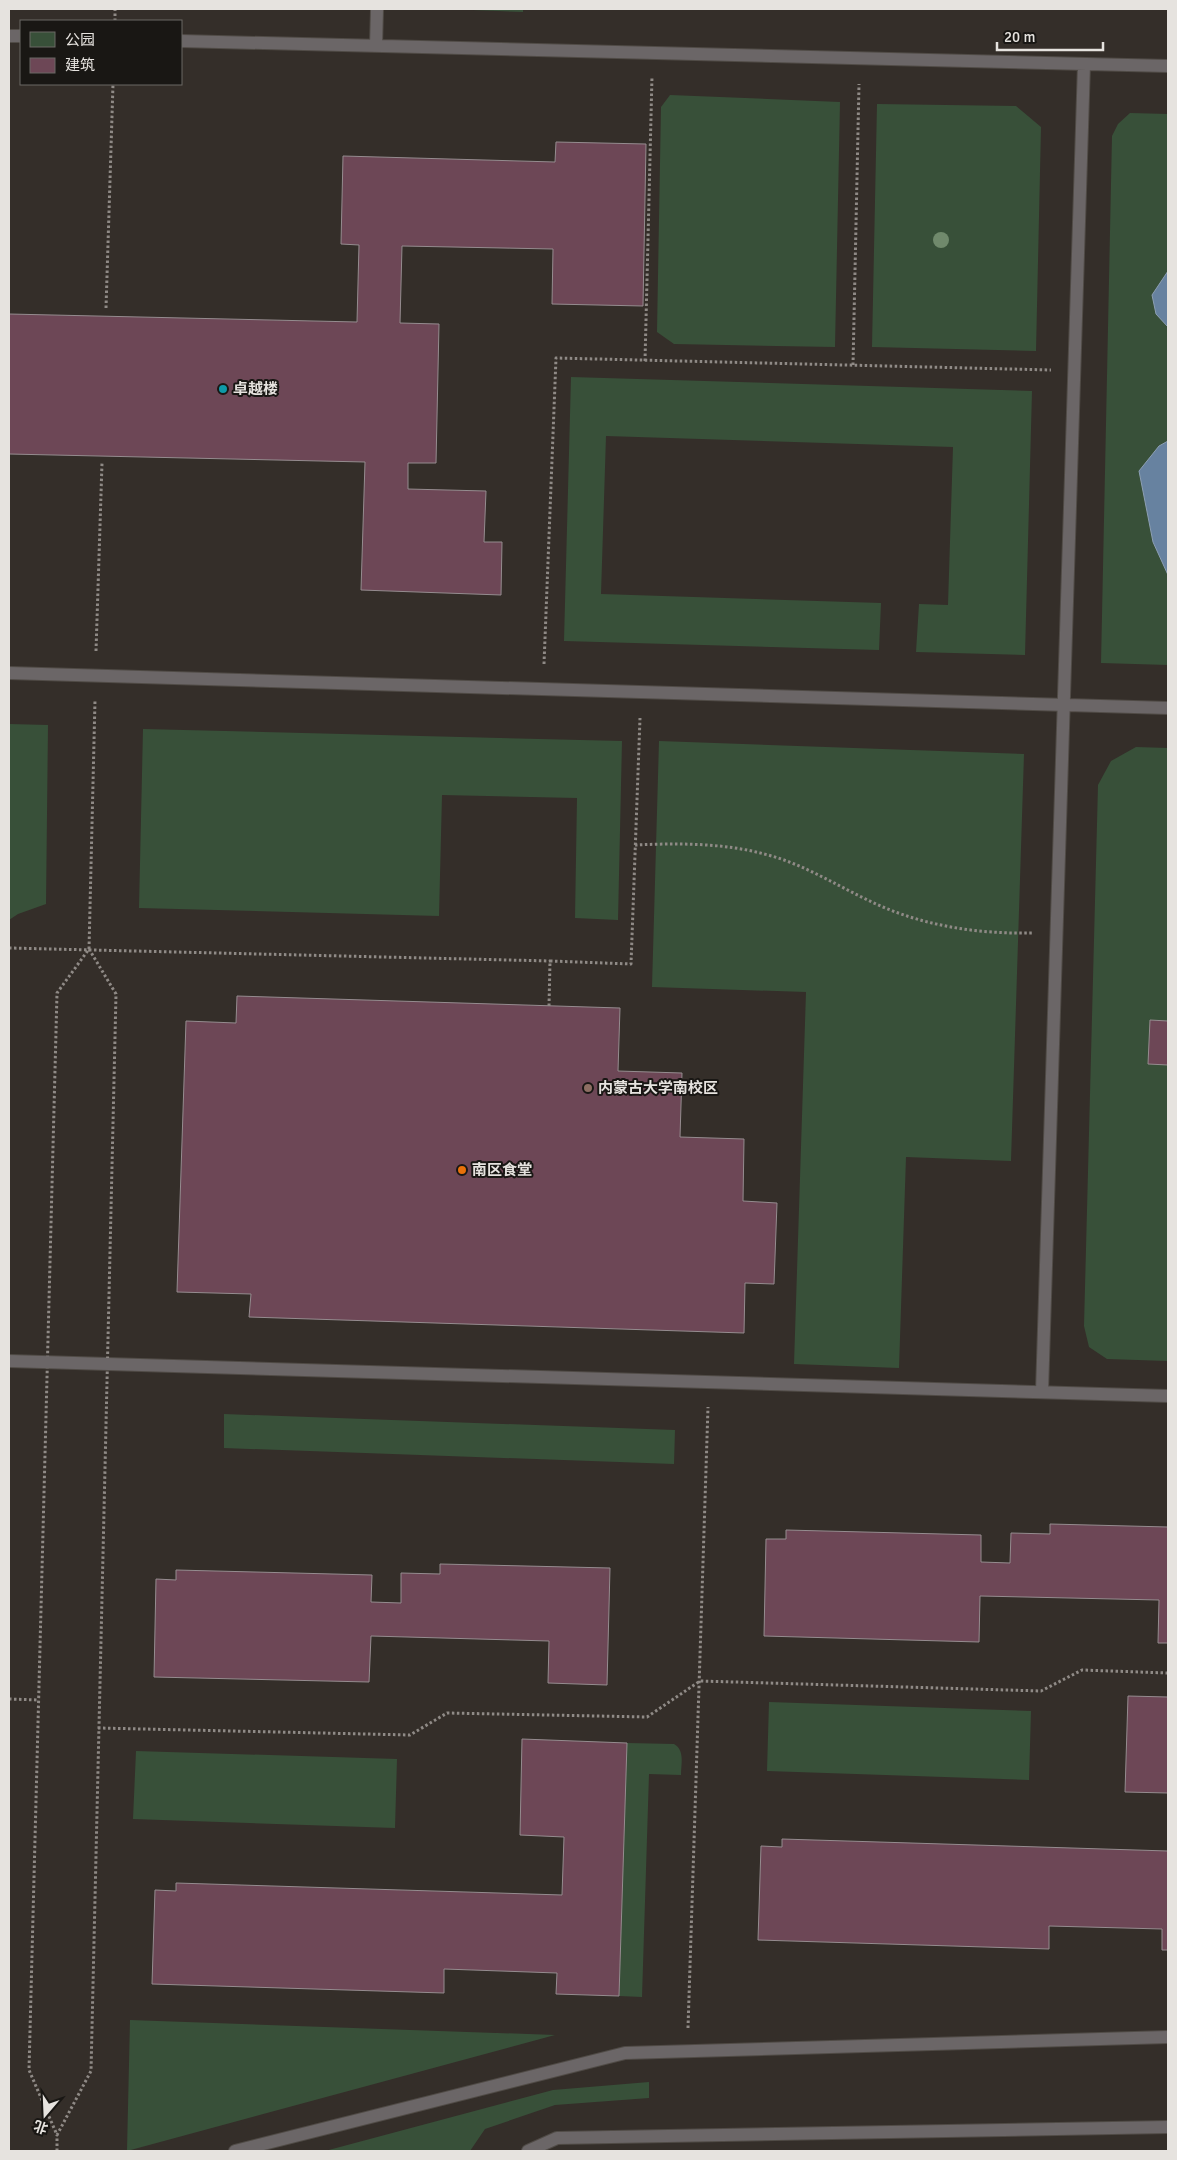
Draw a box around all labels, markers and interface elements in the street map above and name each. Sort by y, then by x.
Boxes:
legend [20,20,182,85]
scale bar [997,20,1103,52]
text: 20 m [1004,28,1035,46]
text: 公园 [65,31,95,49]
text: 建筑 [65,56,95,74]
place label: 卓越楼 [233,380,278,398]
marker: 卓越楼 [217,383,229,395]
place label: 内蒙古大学南校区 [598,1079,718,1097]
marker: 内蒙古大学南校区 [582,1082,594,1094]
place label: 南区食堂 [472,1161,532,1179]
marker: 南区食堂 [456,1164,468,1176]
north arrow [20,2090,70,2140]
text: 北 [32,2117,50,2137]

